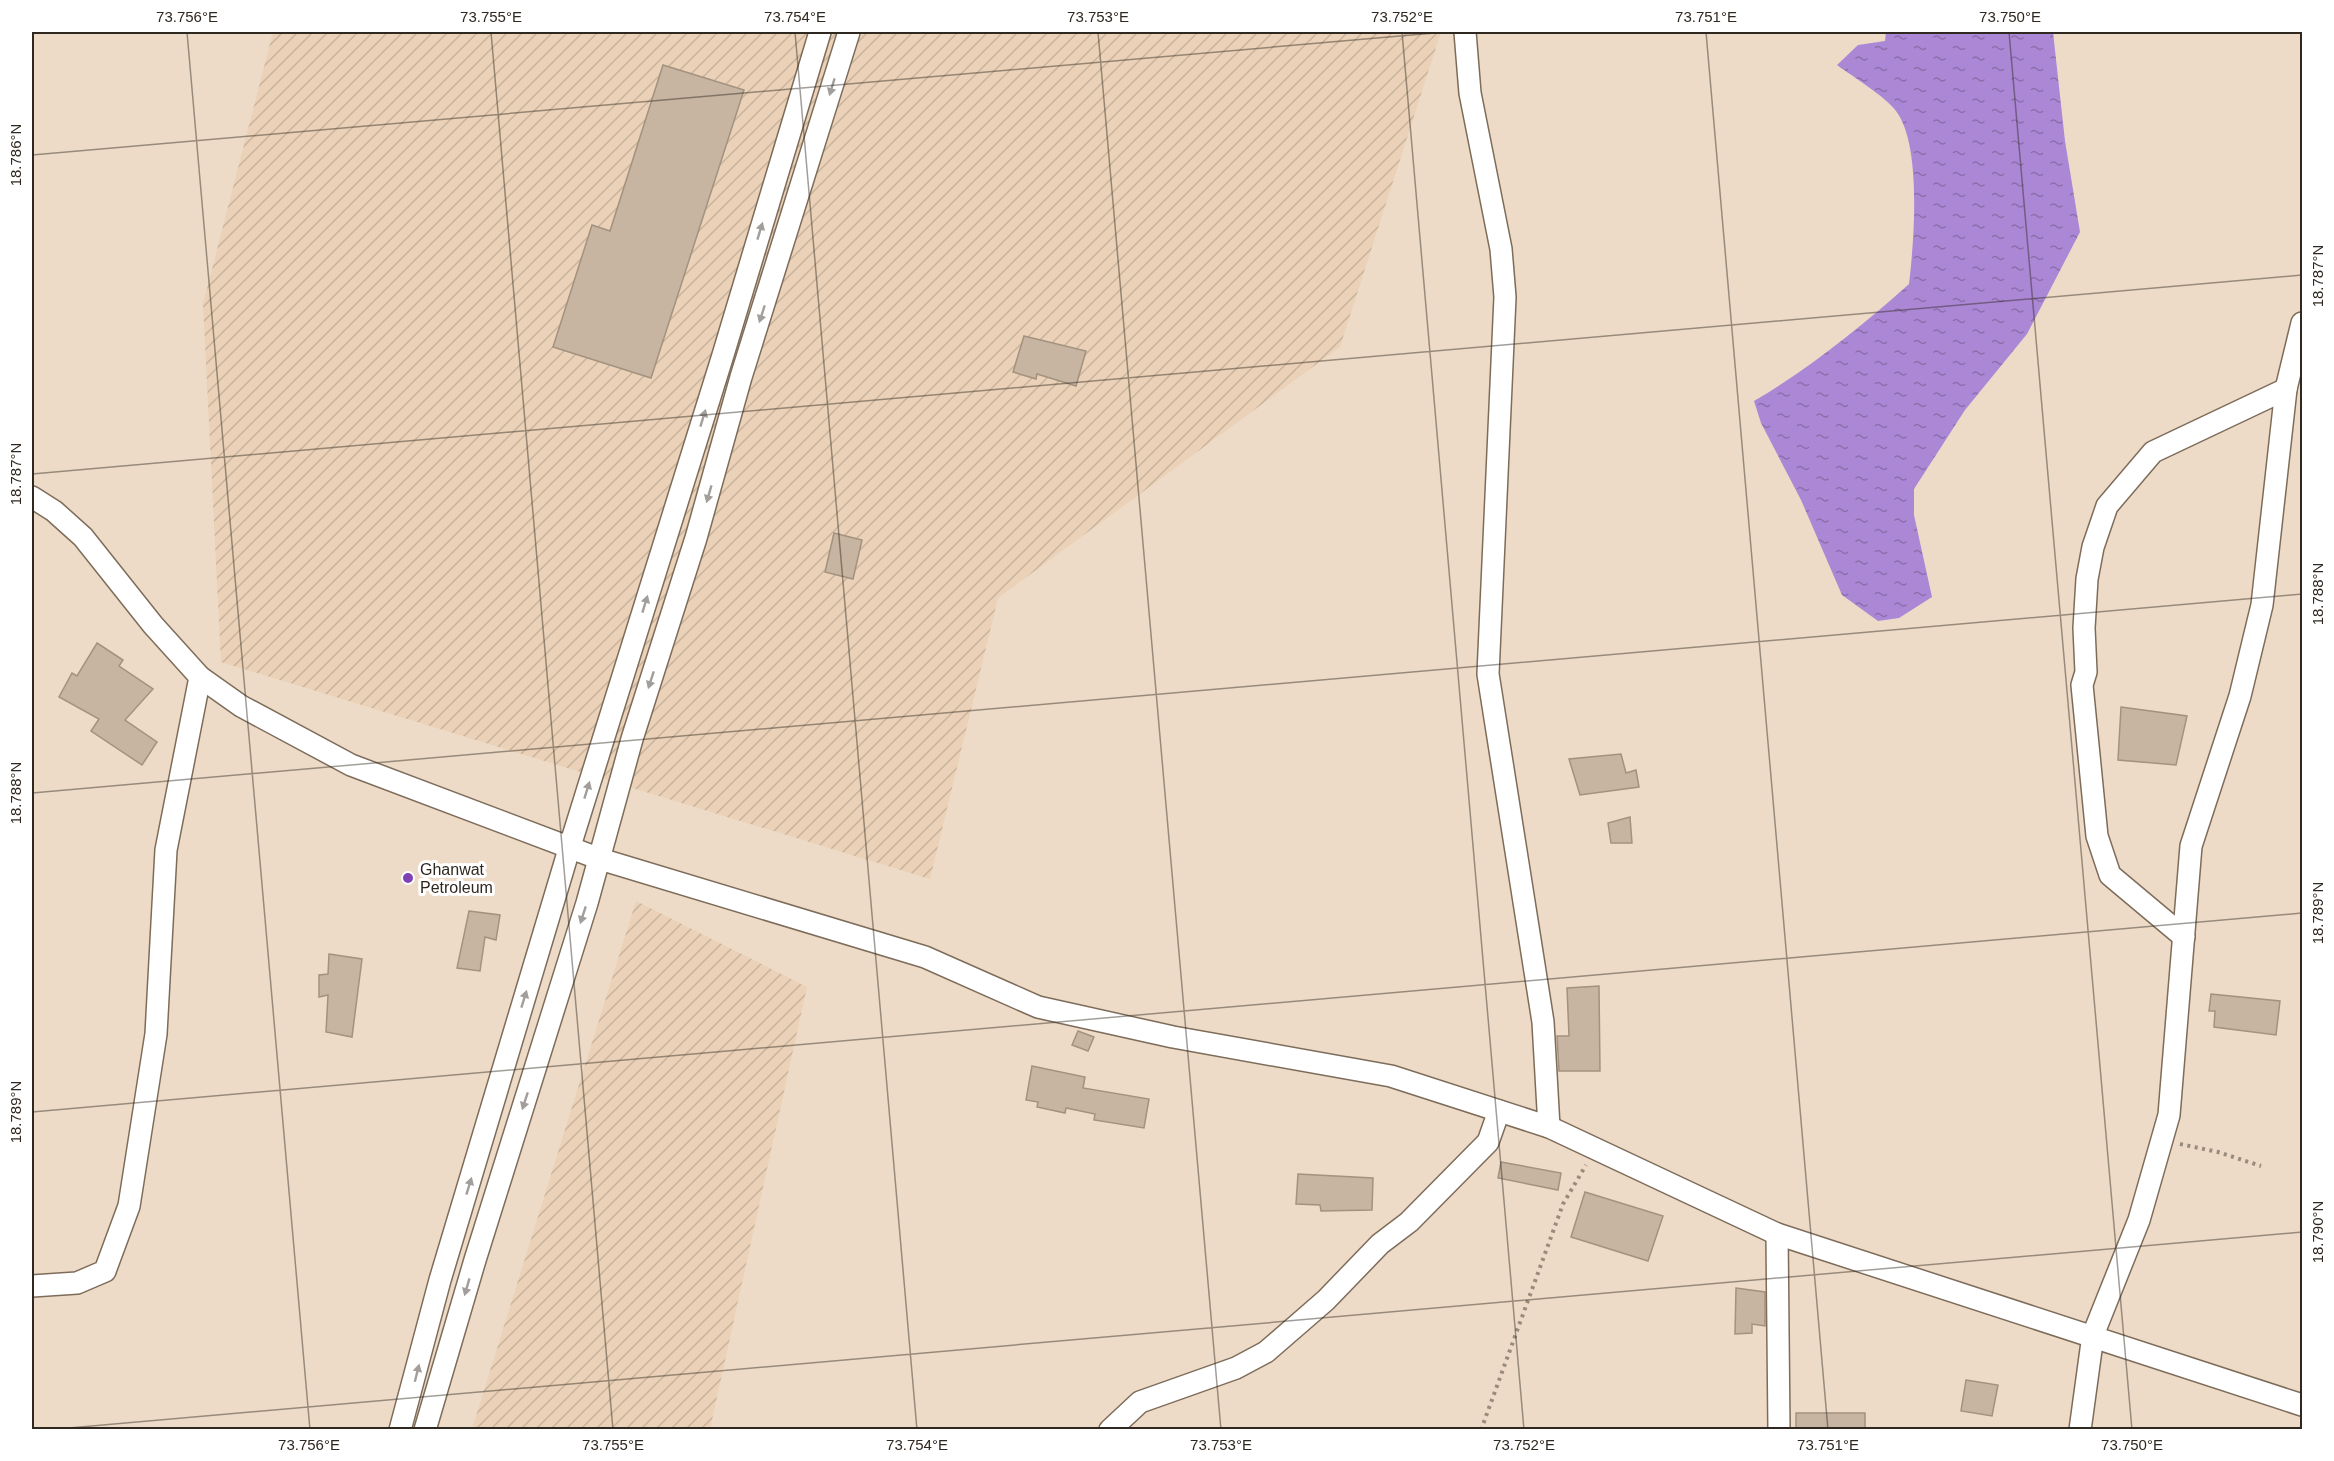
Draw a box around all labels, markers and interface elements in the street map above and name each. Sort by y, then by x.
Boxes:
text: 73.756°E [156,8,218,25]
text: 73.755°E [460,8,522,25]
text: 73.754°E [764,8,826,25]
text: 73.753°E [1067,8,1129,25]
text: 73.752°E [1371,8,1433,25]
text: 73.751°E [1675,8,1737,25]
text: 73.750°E [1979,8,2041,25]
one-way arrow [826,78,836,96]
text: 18.786°N [7,124,24,186]
one-way arrow [756,222,765,240]
text: 18.787°N [2309,245,2326,307]
one-way arrow [757,305,766,323]
one-way arrow [699,409,708,427]
text: 18.787°N [7,443,24,505]
one-way arrow [703,485,713,503]
text: 18.788°N [2309,563,2326,625]
one-way arrow [641,595,650,613]
one-way arrow [646,671,655,689]
text: 18.788°N [7,762,24,824]
one-way arrow [583,781,592,799]
place label: Ghanwat Petroleum [420,861,493,896]
marker: Ghanwat Petroleum [401,871,415,885]
text: 18.789°N [2309,882,2326,944]
one-way arrow [578,906,588,924]
one-way arrow [520,990,529,1008]
text: 18.789°N [7,1081,24,1143]
one-way arrow [520,1092,529,1110]
one-way arrow [464,1176,474,1195]
text: 18.790°N [2309,1201,2326,1263]
one-way arrow [462,1278,471,1296]
one-way arrow [412,1364,422,1383]
text: 73.756°E [278,1436,340,1453]
text: 73.755°E [582,1436,644,1453]
text: 73.754°E [886,1436,948,1453]
text: 73.753°E [1190,1436,1252,1453]
text: 73.752°E [1493,1436,1555,1453]
text: 73.751°E [1797,1436,1859,1453]
text: 73.750°E [2101,1436,2163,1453]

